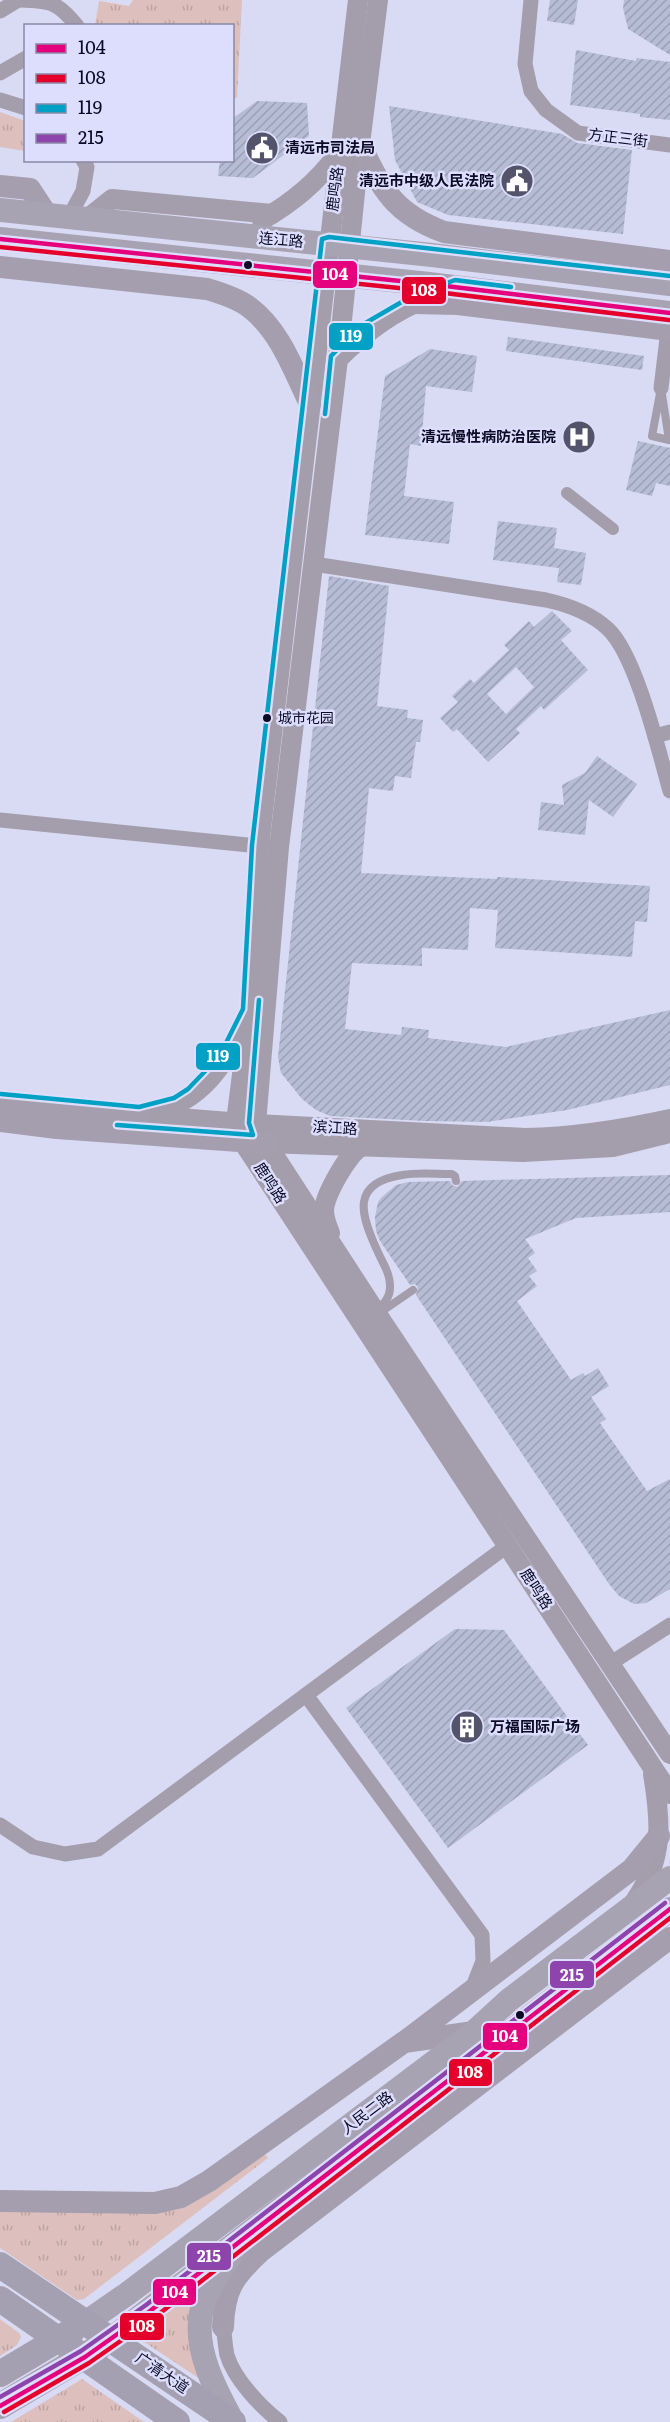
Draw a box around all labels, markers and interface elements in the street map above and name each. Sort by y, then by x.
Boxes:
legend [24,24,234,162]
text: 104 [78,33,106,60]
text: 108 [78,63,106,90]
text: 119 [78,93,102,120]
street label: 方正三街 [587,121,649,152]
text: 215 [78,123,104,150]
public building icon: 清远市司法局 [244,130,280,166]
place label: 清远市司法局 [285,135,375,158]
public building icon: 清远市中级人民法院 [499,163,535,199]
street label: 鹿鸣路 [319,165,348,213]
place label: 清远市中级人民法院 [359,168,494,191]
street label: 连江路 [258,225,305,252]
unlabelled marker [242,259,254,271]
line badge: 104 [312,260,358,289]
text: 104 [322,261,348,285]
line badge: 108 [401,276,447,305]
text: 108 [411,277,438,301]
line badge: 119 [328,322,374,351]
text: 119 [340,323,362,347]
hospital icon: 清远慢性病防治医院 [561,419,597,455]
place label: 清远慢性病防治医院 [421,424,556,447]
place label: 城市花园 [278,707,334,727]
marker: 城市花园 [261,712,273,724]
line badge: 119 [195,1042,241,1071]
text: 119 [207,1043,229,1067]
street label: 滨江路 [312,1114,358,1139]
street label: 鹿鸣路 [249,1157,293,1207]
street label: 鹿鸣路 [515,1563,559,1613]
building icon: 万福国际广场 [449,1709,485,1745]
place label: 万福国际广场 [490,1714,580,1737]
line badge: 215 [549,1960,595,1989]
text: 215 [560,1962,584,1986]
unlabelled marker [514,2009,526,2021]
line badge: 104 [482,2022,528,2051]
text: 104 [492,2023,518,2047]
line badge: 108 [448,2058,493,2087]
text: 108 [457,2059,484,2083]
street label: 人民二路 [335,2085,397,2139]
line badge: 215 [186,2242,232,2271]
text: 215 [197,2243,221,2267]
line badge: 104 [152,2278,197,2306]
text: 104 [162,2279,188,2303]
line badge: 108 [119,2312,165,2341]
text: 108 [129,2313,156,2337]
street label: 广清大道 [132,2345,194,2398]

